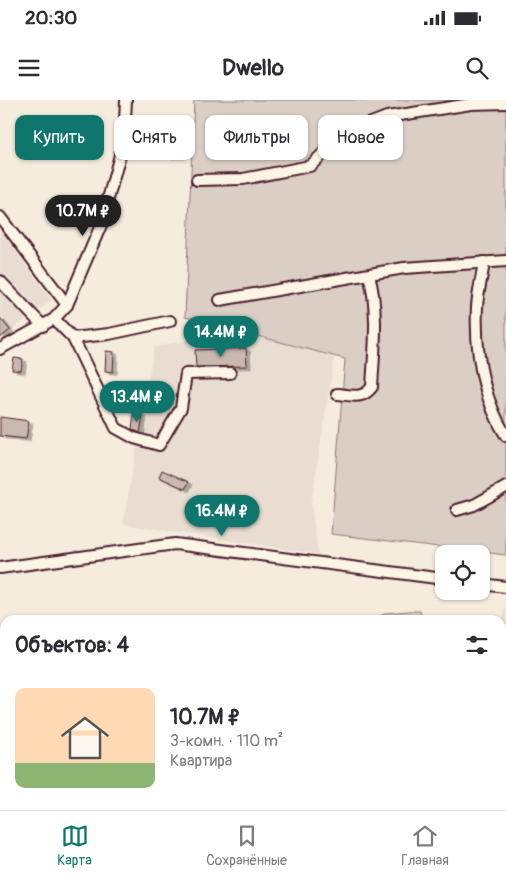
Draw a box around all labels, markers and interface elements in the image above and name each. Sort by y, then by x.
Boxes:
text: 20:30 [25,6,77,30]
icon: menu [15,54,43,82]
text: Dwello [222,54,284,82]
icon: search [463,54,491,82]
chip: Купить [15,115,104,160]
chip: Снять [114,115,195,160]
chip: Фильтры [205,115,308,160]
chip: Новое [318,115,403,160]
pin: 10.7M ₽ [37,194,129,237]
text: 10.7M ₽ [56,201,110,221]
pin: 14.4M ₽ [175,316,267,358]
text: 14.4M ₽ [195,322,247,342]
pin: 13.4M ₽ [91,380,183,423]
text: 13.4M ₽ [111,387,163,407]
pin: 16.4M ₽ [176,494,268,537]
text: 16.4M ₽ [196,501,248,521]
map controls [435,545,490,600]
button: locate [435,545,490,600]
icon: filters [463,631,491,659]
text: Объектов: 4 [15,632,129,659]
text: 10.7M ₽ [170,704,241,731]
icon: home [55,708,115,768]
text: 3-комн. · 110 m² [170,731,283,751]
text: Квартира [170,751,232,771]
tab: Карта [57,822,92,869]
tab: Сохранённые [206,822,287,869]
tab: Главная [401,822,449,869]

